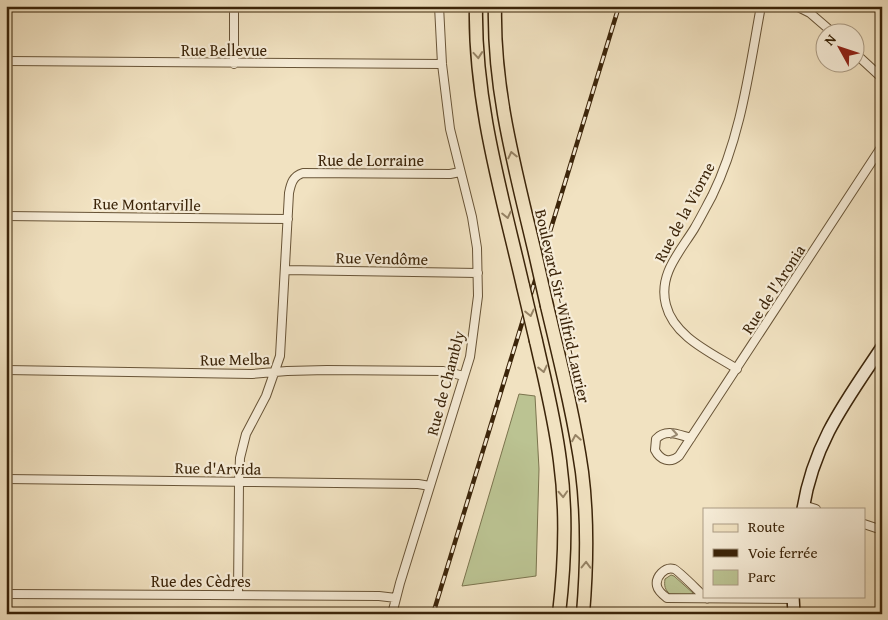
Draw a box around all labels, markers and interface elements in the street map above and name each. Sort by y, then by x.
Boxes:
north arrow [816,22,866,72]
text: N [819,29,841,50]
street label: Rue Bellevue [181,38,267,62]
one-way arrow [472,51,483,59]
street label: Rue de Lorraine [318,148,424,172]
one-way arrow [507,151,518,159]
street label: Rue de la Viorne [648,158,720,266]
street label: Rue Montarville [93,191,201,217]
street label: Boulevard Sir-Wilfrid-Laurier [529,207,597,406]
one-way arrow [501,210,512,219]
street label: Rue de l'Aronia [735,239,811,338]
street label: Rue Vendôme [336,245,428,271]
one-way arrow [524,309,535,318]
street label: Rue de Chambly [419,328,471,438]
street label: Rue Melba [200,346,271,372]
one-way arrow [537,365,548,374]
one-way arrow [670,428,678,439]
one-way arrow [572,434,582,443]
street label: Rue d'Arvida [175,455,262,481]
one-way arrow [557,490,568,498]
legend [703,508,866,598]
text: Route [748,516,785,537]
text: Voie ferrée [748,542,817,563]
one-way arrow [581,561,591,568]
text: Parc [748,566,776,587]
street label: Rue des Cèdres [151,569,251,593]

